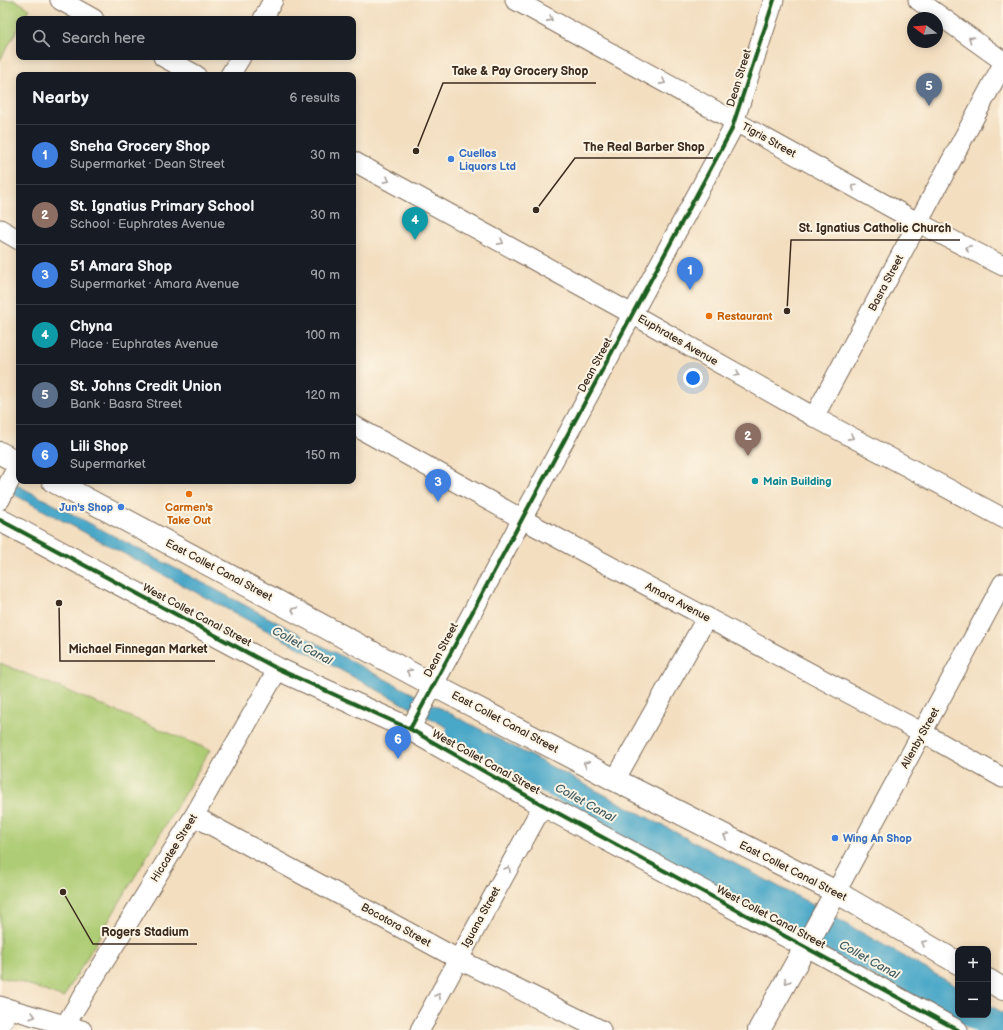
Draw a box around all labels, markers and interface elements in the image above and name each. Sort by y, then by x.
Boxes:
north arrow [907,12,943,48]
one-way arrow [545,14,553,21]
search box [16,16,356,60]
icon: search [30,27,52,49]
text: Search here [62,29,145,48]
one-way arrow [969,37,976,44]
street label: Dean Street [724,47,754,108]
callout: Take & Pay Grocery Shop [443,59,596,83]
text: Take & Pay Grocery Shop [452,64,588,79]
pin: 5 [916,73,942,106]
one-way arrow [659,77,666,84]
text: Nearby [32,88,89,108]
text: 6 results [290,90,340,106]
street label: Tigris Street [740,120,799,161]
callout: The Real Barber Shop [575,134,713,158]
text: Sneha Grocery Shop [70,137,210,156]
text: The Real Barber Shop [583,140,705,155]
text: 1 [42,147,48,163]
text: 30 m [310,147,340,163]
place label: Cuellos Liquors Ltd [459,147,516,173]
marker: Cuellos Liquors Ltd [446,154,456,164]
text: Supermarket · Dean Street [70,156,225,172]
one-way arrow [383,175,390,183]
one-way arrow [851,184,858,191]
text: St. Ignatius Primary School [70,197,254,216]
text: 2 [41,207,49,223]
text: 30 m [310,207,340,223]
pin: 4 [402,207,428,240]
text: School · Euphrates Avenue [70,216,225,232]
callout: St. Ignatius Catholic Church [791,216,960,240]
text: St. Ignatius Catholic Church [799,221,951,236]
one-way arrow [497,238,504,245]
one-way arrow [965,246,973,253]
street label: Basra Street [866,252,907,313]
text: 51 Amara Shop [70,257,172,276]
pin: 1 [677,257,703,290]
text: 3 [41,267,49,283]
text: 90 m [311,267,340,283]
text: Supermarket · Amara Avenue [70,276,239,292]
place label: Restaurant [717,310,773,323]
marker: Restaurant [704,311,714,321]
street label: Euphrates Avenue [636,312,721,368]
text: Chyna [70,317,113,336]
text: 4 [41,327,49,343]
text: 100 m [305,327,340,343]
street label: Dean Street [575,335,615,394]
text: Place · Euphrates Avenue [70,336,218,352]
your location [683,368,703,388]
one-way arrow [733,369,740,376]
text: St. Johns Credit Union [70,377,222,396]
text: 5 [41,387,49,403]
text: 120 m [305,387,340,403]
text: Bank · Basra Street [70,396,182,412]
pin: 2 [735,423,761,456]
one-way arrow [847,432,854,440]
text: Lili Shop [70,437,128,456]
text: 6 [41,447,49,463]
text: 150 m [306,447,340,463]
text: Supermarket [70,456,146,472]
pin: 3 [425,469,451,502]
place label: Main Building [763,475,831,488]
marker: Main Building [750,476,760,486]
marker: Carmen's Take Out [184,489,194,499]
place label: Jun's Shop [59,501,113,514]
place label: Carmen's Take Out [165,501,213,527]
marker: Jun's Shop [116,502,126,512]
street label: East Collet Canal Street [163,536,275,604]
street label: Amara Avenue [643,579,713,625]
street label: West Collet Canal Street [140,581,254,650]
one-way arrow [291,608,298,615]
street label: Dean Street [421,620,461,679]
water label: Collet Canal [269,623,336,669]
callout: Michael Finnegan Market [60,637,215,661]
text: Michael Finnegan Market [68,642,208,657]
one-way arrow [405,669,413,676]
street label: East Collet Canal Street [449,688,561,756]
street label: Allenby Street [898,705,942,771]
pin: 6 [385,726,411,759]
street label: West Collet Canal Street [430,727,543,797]
one-way arrow [583,762,590,769]
water label: Collet Canal [552,780,619,826]
street label: Hiccatee Street [148,811,200,884]
place label: Wing An Shop [843,832,912,845]
one-way arrow [723,833,731,841]
marker: Wing An Shop [830,833,840,843]
street label: East Collet Canal Street [737,838,849,904]
one-way arrow [503,866,510,874]
street label: West Collet Canal Street [714,883,828,952]
street label: Iguana Street [459,884,503,950]
street label: Bocotora Street [359,900,434,950]
callout: Rogers Stadium [93,920,197,944]
text: Rogers Stadium [101,925,189,940]
water label: Collet Canal [836,937,903,983]
one-way arrow [921,940,928,947]
map controls [955,946,991,1018]
button: + [955,946,991,982]
one-way arrow [785,977,792,984]
button: − [955,982,991,1018]
one-way arrow [434,993,441,1000]
one-way arrow [29,1011,36,1020]

